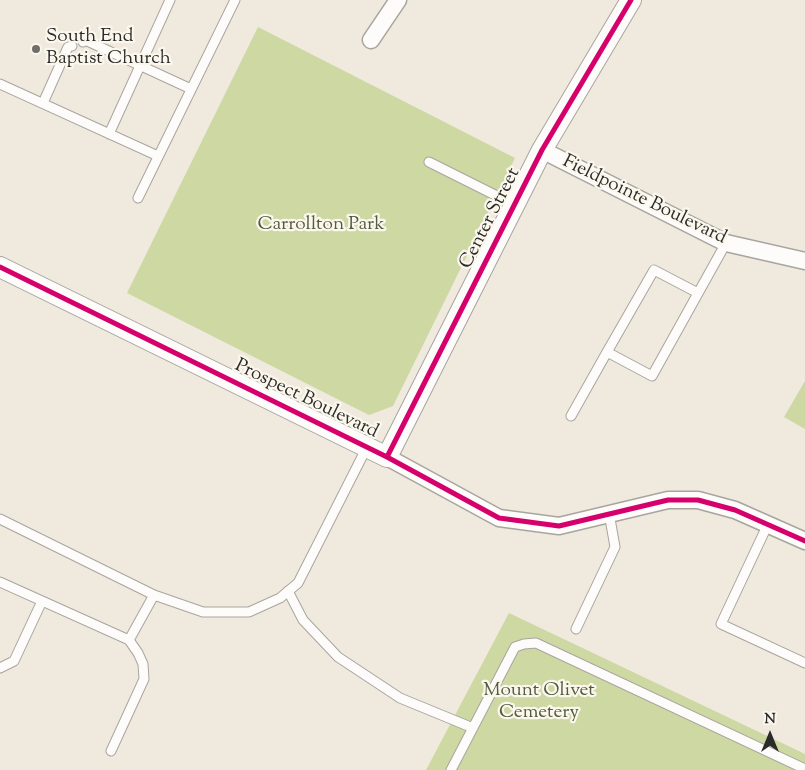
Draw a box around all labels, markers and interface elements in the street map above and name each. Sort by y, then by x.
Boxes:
place label: South End Baptist Church [46,27,171,71]
marker: South End Baptist Church [30,43,42,55]
street label: Fieldpointe Boulevard [558,151,730,251]
street label: Center Street [456,165,526,273]
park label: Carrollton Park [258,215,384,237]
street label: Prospect Boulevard [230,355,382,445]
park label: Mount Olivet Cemetery [483,681,595,725]
north arrow [745,710,795,760]
text: N [764,710,776,730]

